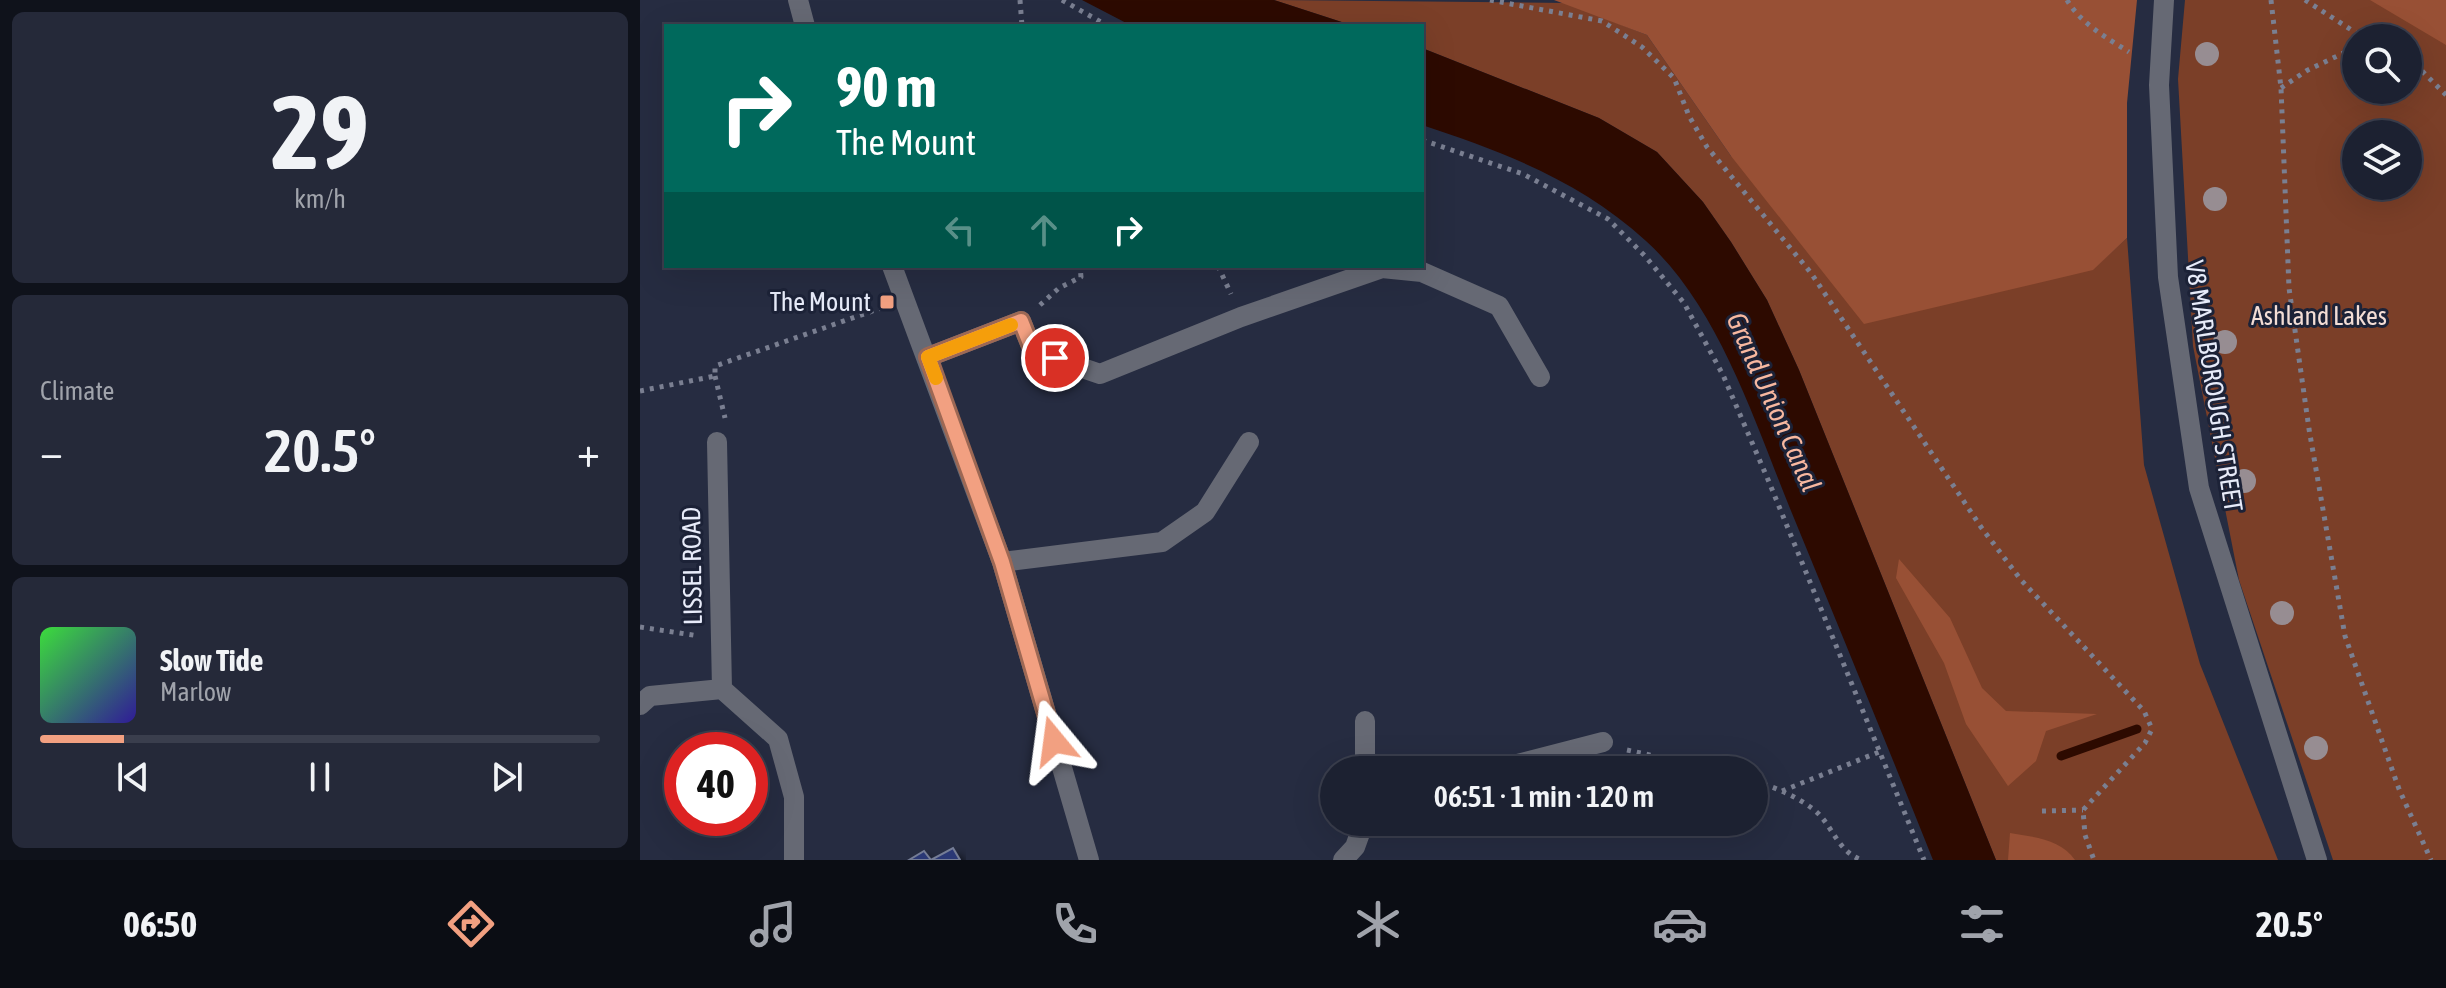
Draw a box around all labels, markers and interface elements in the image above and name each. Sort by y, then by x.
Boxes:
map controls [2342,24,2422,200]
button: search [2342,24,2422,104]
text: 90 m [836,55,937,119]
icon: right [704,56,808,160]
text: 29 [271,72,369,191]
button: layers [2342,120,2422,200]
text: The Mount [836,121,976,163]
text: km/h [294,184,346,214]
icon: left [938,208,982,252]
icon: ahead [1022,208,1066,252]
icon: right [1106,208,1150,252]
street label: V8 MARLBOROUGH STREET [2179,258,2249,514]
place label: The Mount [770,287,871,317]
marker: The Mount [878,293,896,311]
park label: Ashland Lakes [2251,301,2387,331]
water label: Grand Union Canal [1720,307,1828,497]
pin [1021,324,1089,392]
icon: arrive [1033,336,1077,380]
text: Climate [40,376,114,406]
text: 20.5° [264,416,376,485]
text: − [40,426,63,476]
text: + [577,426,600,476]
street label: LISSEL ROAD [676,507,708,625]
text: Slow Tide [160,643,263,677]
text: Marlow [160,677,231,707]
position arrow [1012,699,1096,783]
speed limit sign: 40 [664,732,768,836]
icon: previous [111,755,155,799]
icon: pause [298,755,342,799]
icon: next [485,755,529,799]
text: 06:51 · 1 min · 120 m [1434,779,1654,813]
icon: directions [443,896,499,952]
icon: music [745,896,801,952]
icon: phone [1047,896,1103,952]
icon: climate [1350,896,1406,952]
icon: car [1652,896,1708,952]
icon: filters [1954,896,2010,952]
text: 06:50 [123,903,197,945]
text: 20.5° [2256,903,2323,945]

